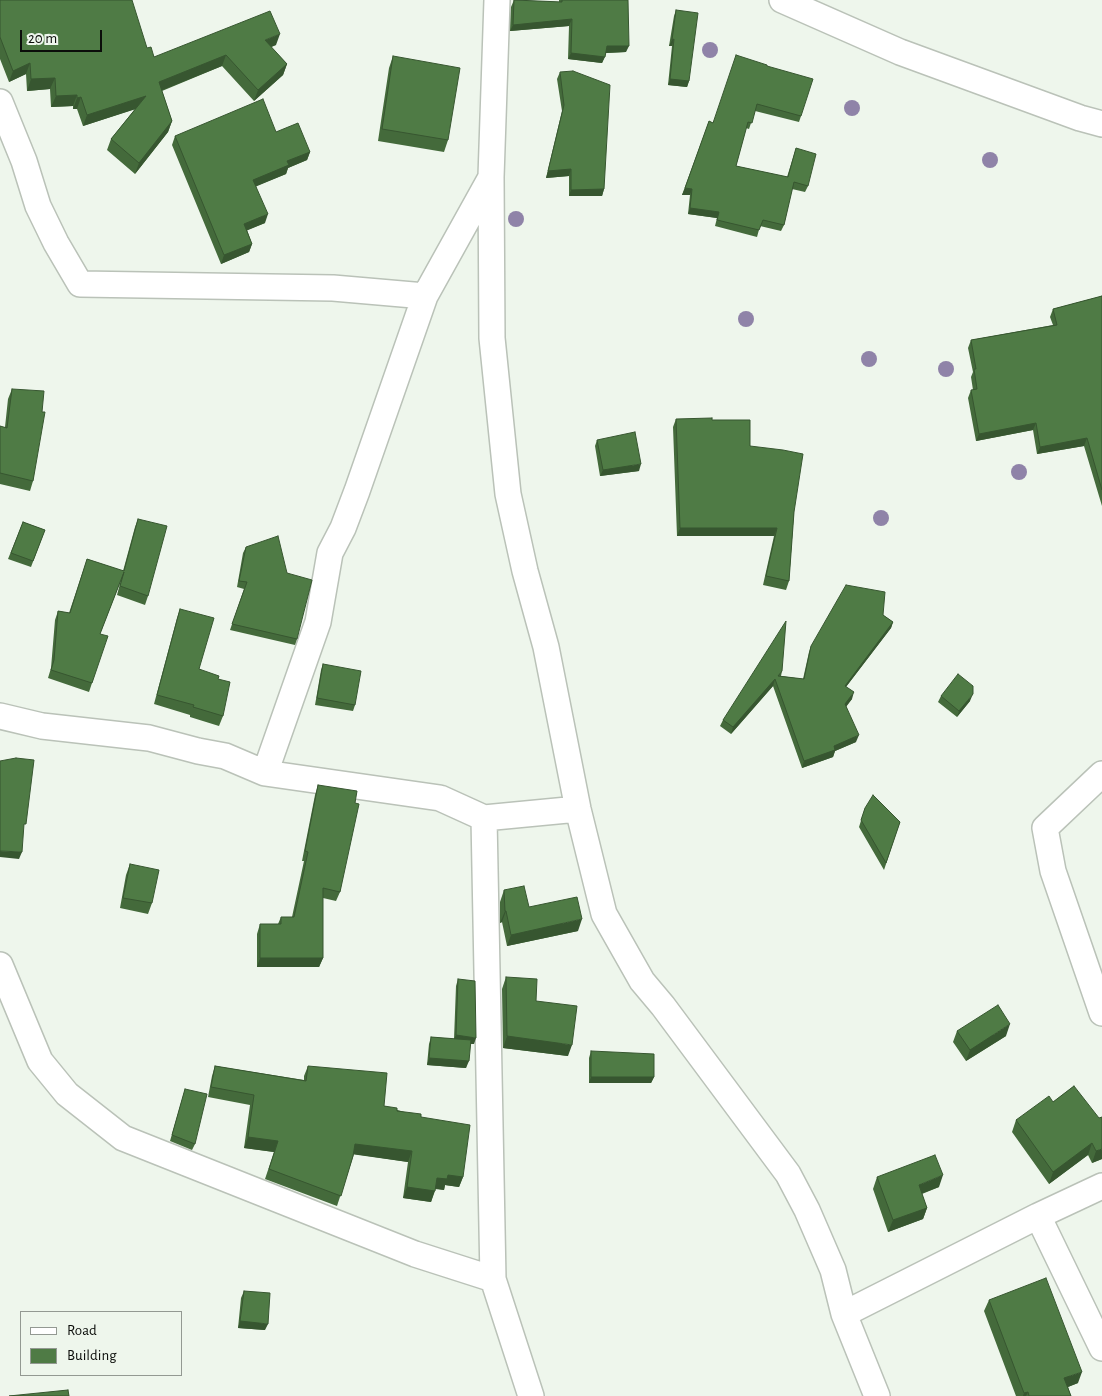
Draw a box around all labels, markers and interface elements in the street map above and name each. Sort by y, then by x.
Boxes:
scale bar [22,20,105,52]
text: 20 m [28,31,57,46]
legend [20,1311,182,1376]
text: Road [67,1323,97,1338]
text: Building [67,1348,117,1363]

